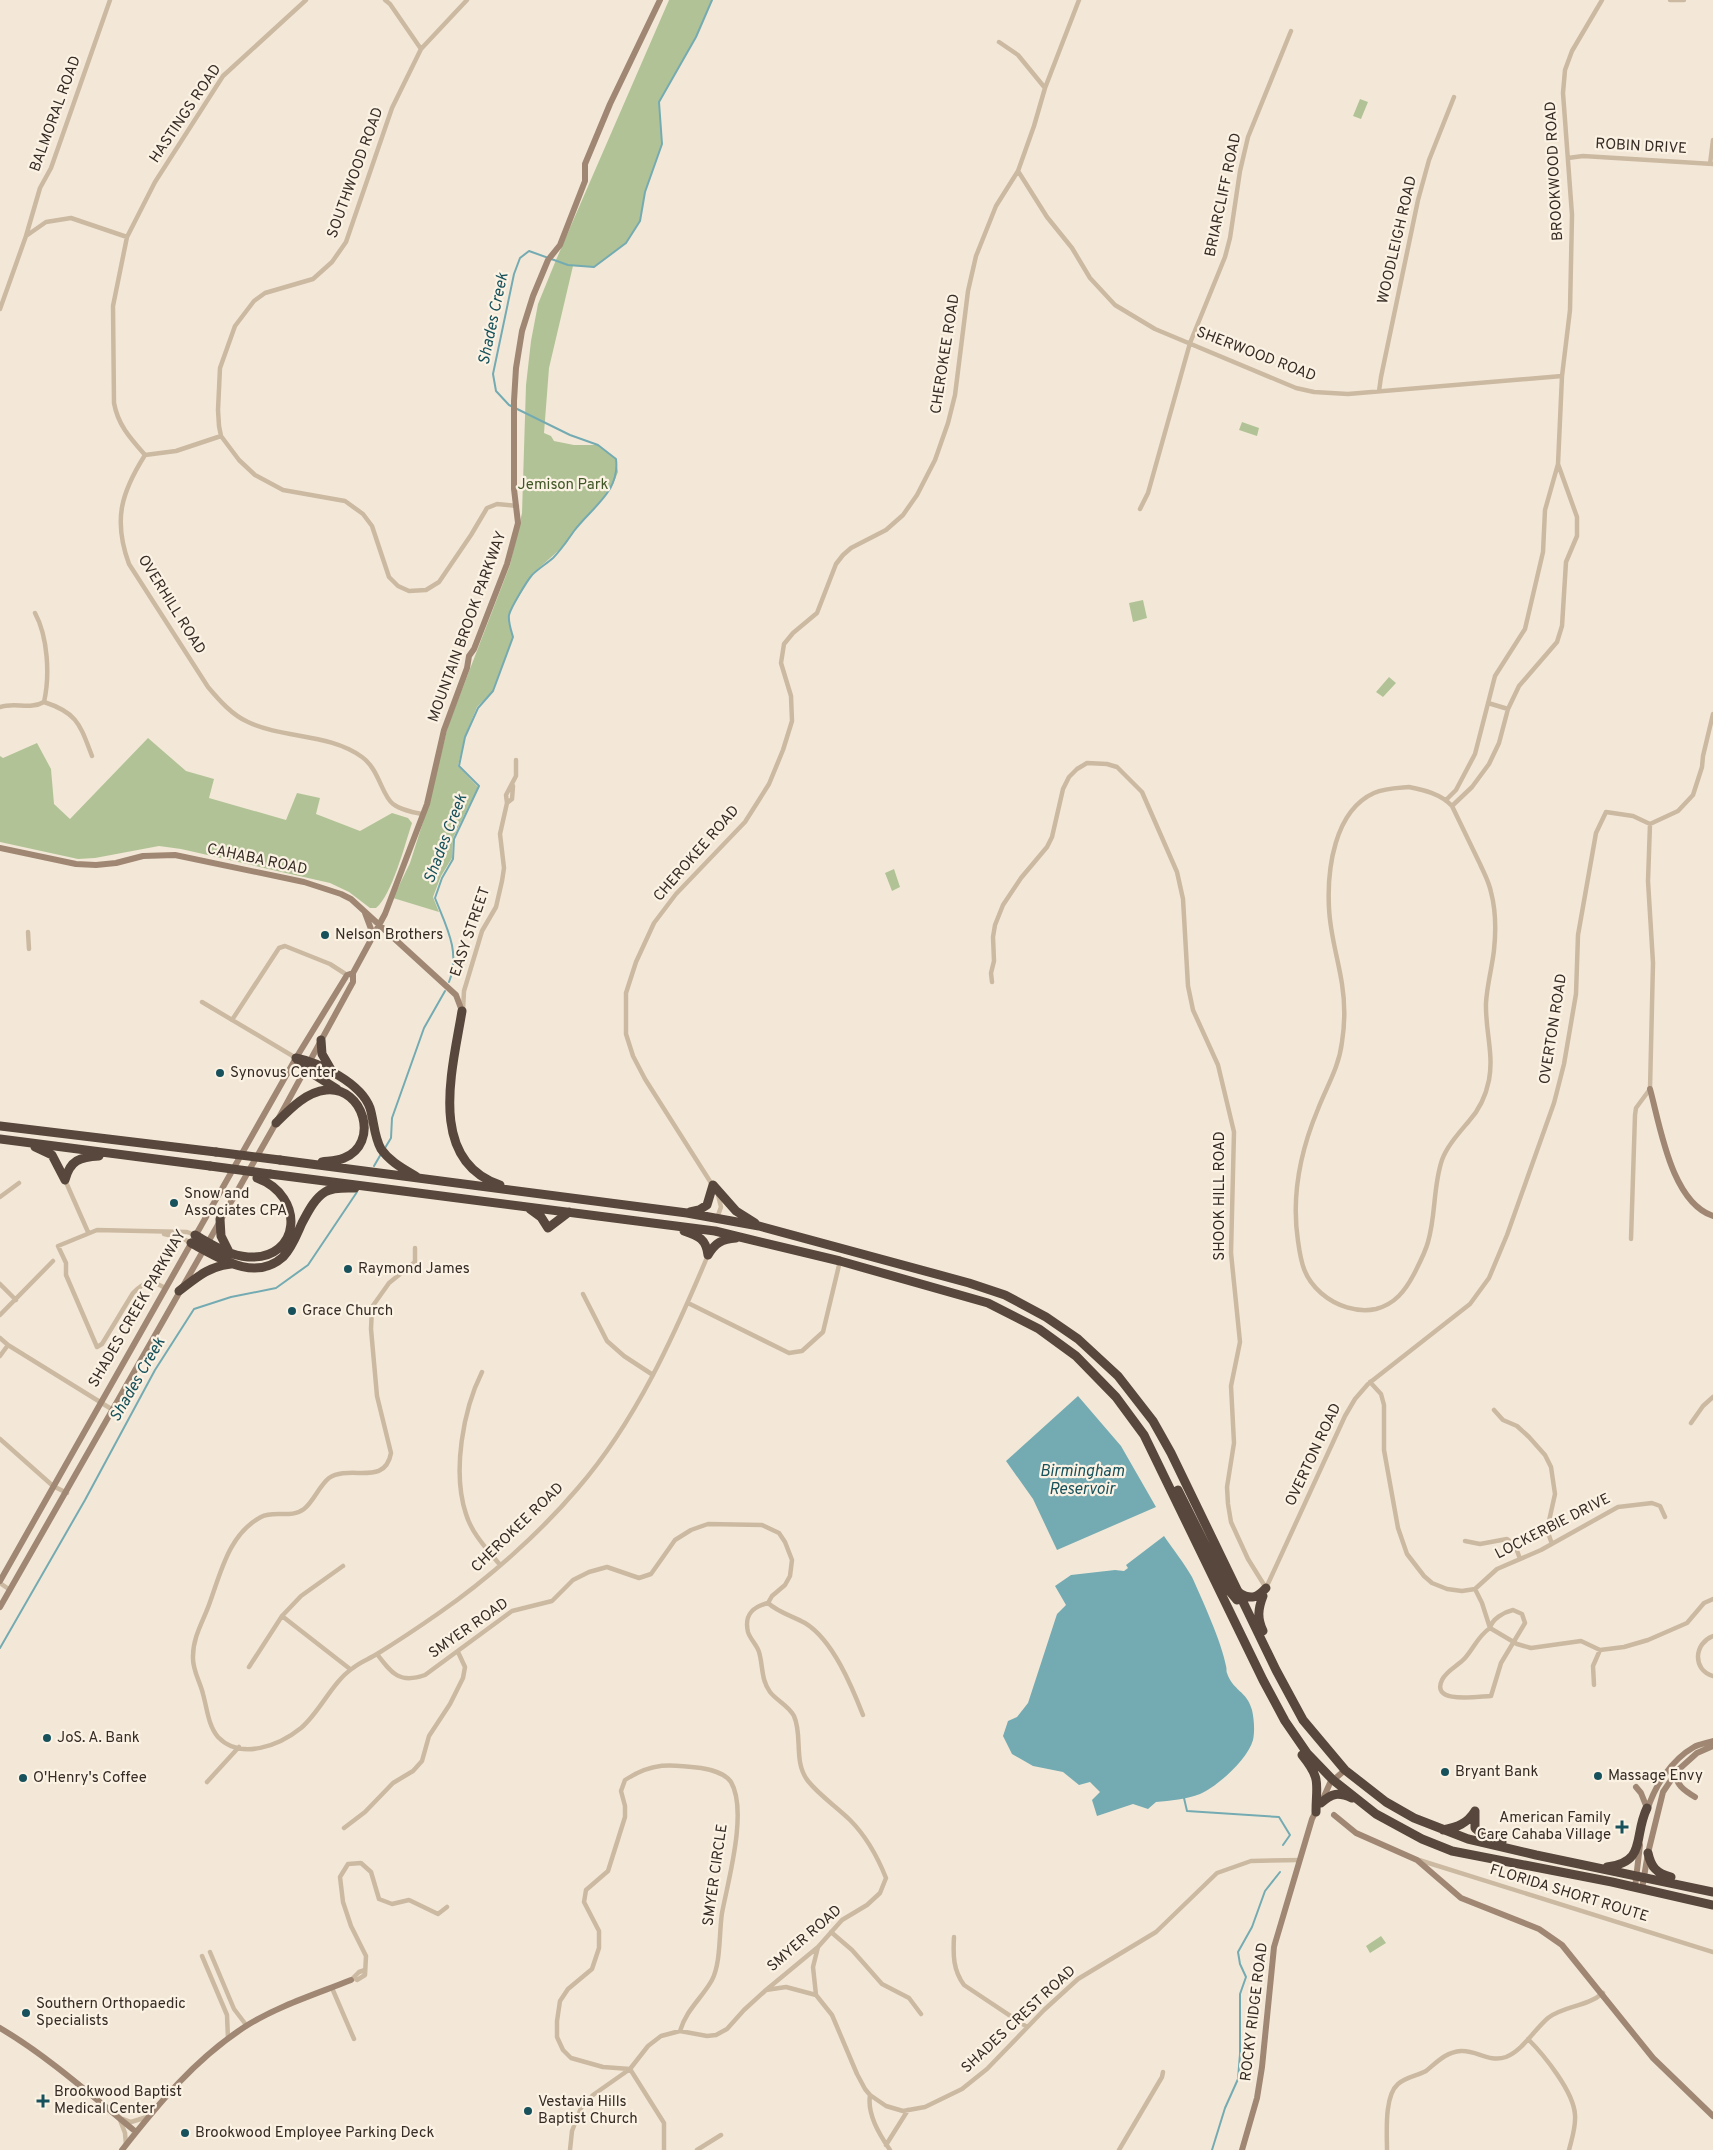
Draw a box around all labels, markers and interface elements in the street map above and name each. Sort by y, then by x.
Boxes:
street label: BALMORAL ROAD [26,53,86,175]
street label: HASTINGS ROAD [146,61,226,167]
street label: BROOKWOOD ROAD [1542,101,1568,241]
street label: SOUTHWOOD ROAD [323,105,389,241]
street label: BRIARCLIFF ROAD [1202,131,1246,259]
street label: ROBIN DRIVE [1595,135,1687,159]
street label: WOODLEIGH ROAD [1374,174,1422,306]
water label: Shades Creek [474,270,514,367]
street label: CHEROKEE ROAD [927,293,965,415]
street label: SHERWOOD ROAD [1193,323,1319,387]
park label: Jemison Park [517,476,609,495]
street label: MOUNTAIN BROOK PARKWAY [425,528,512,725]
street label: OVERHILL ROAD [133,552,209,658]
water label: Shades Creek [420,791,473,886]
street label: CHEROKEE ROAD [650,802,744,906]
street label: CAHABA ROAD [205,840,309,880]
street label: EASY STREET [447,885,495,979]
place label: Nelson Brothers [335,926,443,945]
marker: Nelson Brothers [319,929,331,941]
street label: OVERTON ROAD [1536,972,1572,1086]
place label: Synovus Center [230,1064,336,1083]
marker: Synovus Center [214,1067,226,1079]
street label: SHOOK HILL ROAD [1211,1131,1230,1261]
place label: Snow and Associates CPA [184,1185,287,1221]
marker: Snow and Associates CPA [168,1197,180,1209]
street label: SHADES CREEK PARKWAY [85,1226,191,1391]
place label: Raymond James [358,1260,470,1279]
marker: Raymond James [342,1263,354,1275]
place label: Grace Church [302,1302,393,1321]
marker: Grace Church [286,1305,298,1317]
water label: Shades Creek [106,1333,171,1426]
street label: OVERTON ROAD [1282,1400,1346,1510]
water label: Birmingham Reservoir [1040,1462,1124,1500]
street label: CHEROKEE ROAD [468,1479,568,1577]
street label: LOCKERBIE DRIVE [1492,1490,1614,1564]
street label: SMYER ROAD [426,1595,512,1663]
place label: JoS. A. Bank [57,1729,140,1748]
marker: JoS. A. Bank [41,1732,53,1744]
place label: Bryant Bank [1455,1763,1538,1782]
marker: Bryant Bank [1439,1766,1451,1778]
place label: Massage Envy [1608,1767,1703,1786]
place label: O'Henry's Coffee [33,1769,147,1788]
marker: Massage Envy [1592,1770,1604,1782]
marker: O'Henry's Coffee [17,1772,29,1784]
place label: American Family Care Cahaba Village [1477,1809,1611,1845]
marker: American Family Care Cahaba Village [1615,1820,1629,1834]
street label: SMYER CIRCLE [699,1823,733,1927]
street label: FLORIDA SHORT ROUTE [1487,1861,1651,1927]
street label: SMYER ROAD [764,1901,846,1977]
street label: ROCKY RIDGE ROAD [1237,1941,1273,2083]
street label: SHADES CREST ROAD [958,1962,1080,2078]
place label: Southern Orthopaedic Specialists [36,1995,186,2031]
marker: Southern Orthopaedic Specialists [20,2007,32,2019]
place label: Brookwood Baptist Medical Center [54,2083,182,2119]
place label: Vestavia Hills Baptist Church [538,2093,638,2129]
marker: Brookwood Baptist Medical Center [36,2094,50,2108]
marker: Vestavia Hills Baptist Church [522,2105,534,2117]
place label: Brookwood Employee Parking Deck [195,2124,434,2143]
marker: Brookwood Employee Parking Deck [179,2127,191,2139]

